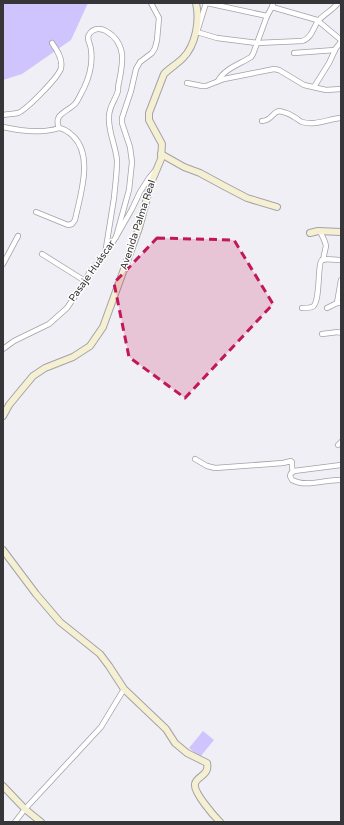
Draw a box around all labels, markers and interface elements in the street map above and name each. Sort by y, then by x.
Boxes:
street label: Avenida Palma Real [118,178,158,272]
street label: Pasaje Huáscar [66,238,118,304]

